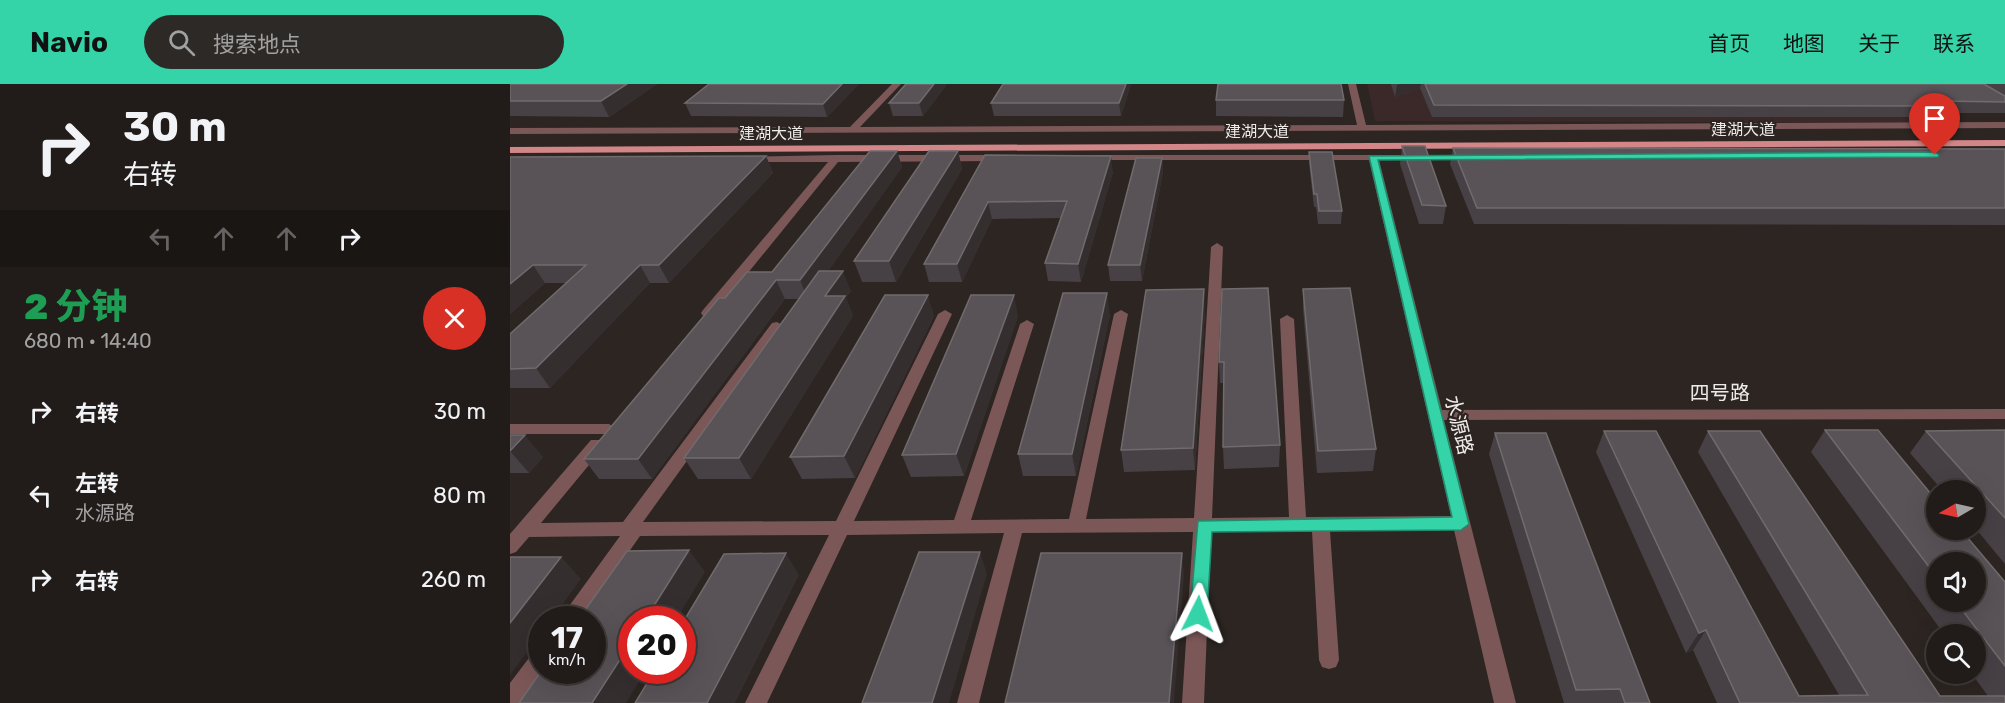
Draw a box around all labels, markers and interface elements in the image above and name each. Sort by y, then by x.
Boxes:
search box [144,15,564,69]
text: Navio [30,26,108,59]
icon: search [165,26,198,59]
text: 搜索地点 [213,31,301,58]
text: 首页 [1708,31,1750,56]
text: 地图 [1783,31,1825,56]
text: 关于 [1858,31,1900,56]
text: 联系 [1933,31,1975,56]
pin [1909,93,1960,155]
text: 30 m [123,102,227,152]
icon: arrive [1918,102,1951,135]
icon: right [24,108,102,186]
street label: 建湖大道 [1711,120,1775,139]
street label: 建湖大道 [1225,122,1289,141]
street label: 建湖大道 [739,124,803,143]
text: 右转 [123,159,177,191]
icon: left [144,222,177,255]
icon: ahead [207,222,240,255]
icon: ahead [270,222,303,255]
icon: right [333,222,366,255]
text: 2 分钟 [24,285,128,328]
button: close [423,287,486,350]
text: 680 m · 14:40 [24,329,152,353]
street label: 四号路 [1690,381,1750,405]
street label: 水源路 [1440,393,1478,457]
icon: right [24,395,57,428]
text: 30 m [434,398,486,425]
text: 右转 [75,400,119,427]
text: 左转 [75,470,119,497]
icon: left [24,479,57,512]
north arrow [1926,480,1986,540]
map controls [1926,480,1986,684]
text: 80 m [433,482,486,509]
text: 水源路 [75,501,135,525]
button: sound [1926,552,1986,612]
icon: right [24,563,57,596]
text: 260 m [421,566,486,593]
text: 右转 [75,568,119,595]
position arrow [1166,582,1230,646]
speed limit sign: 20 [618,606,696,684]
text: 17 [551,620,583,656]
button: search [1926,624,1986,684]
text: km/h [548,651,586,669]

